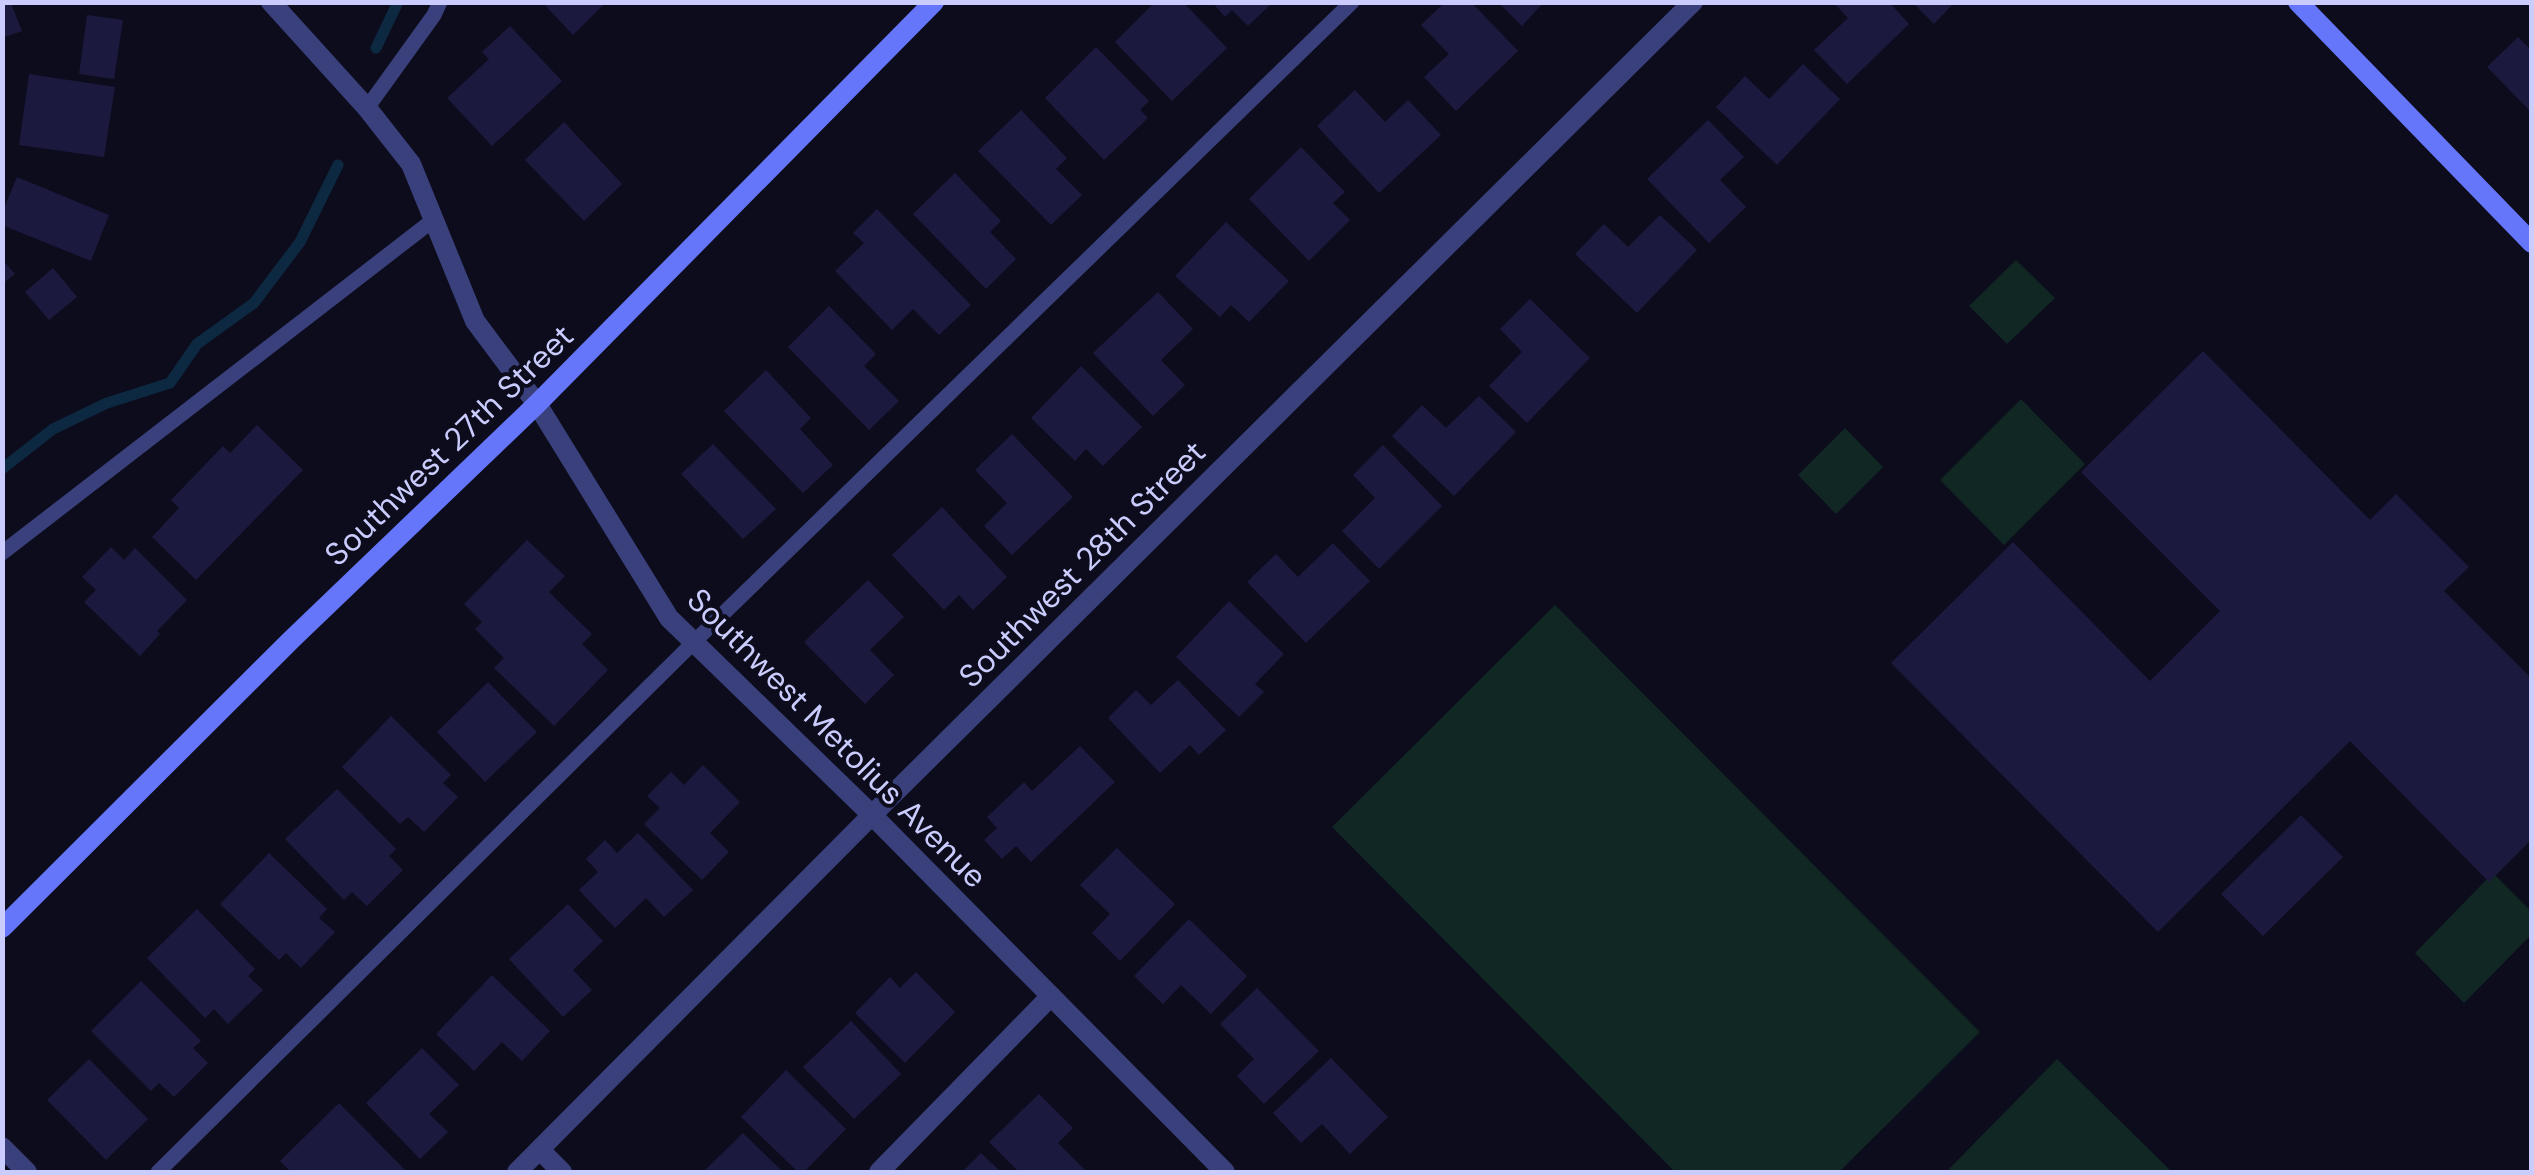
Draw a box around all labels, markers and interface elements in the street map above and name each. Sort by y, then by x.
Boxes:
street label: Southwest 27th Street [316,315,582,575]
street label: Southwest 28th Street [950,432,1214,696]
street label: Southwest Metolius Avenue [678,579,996,897]

